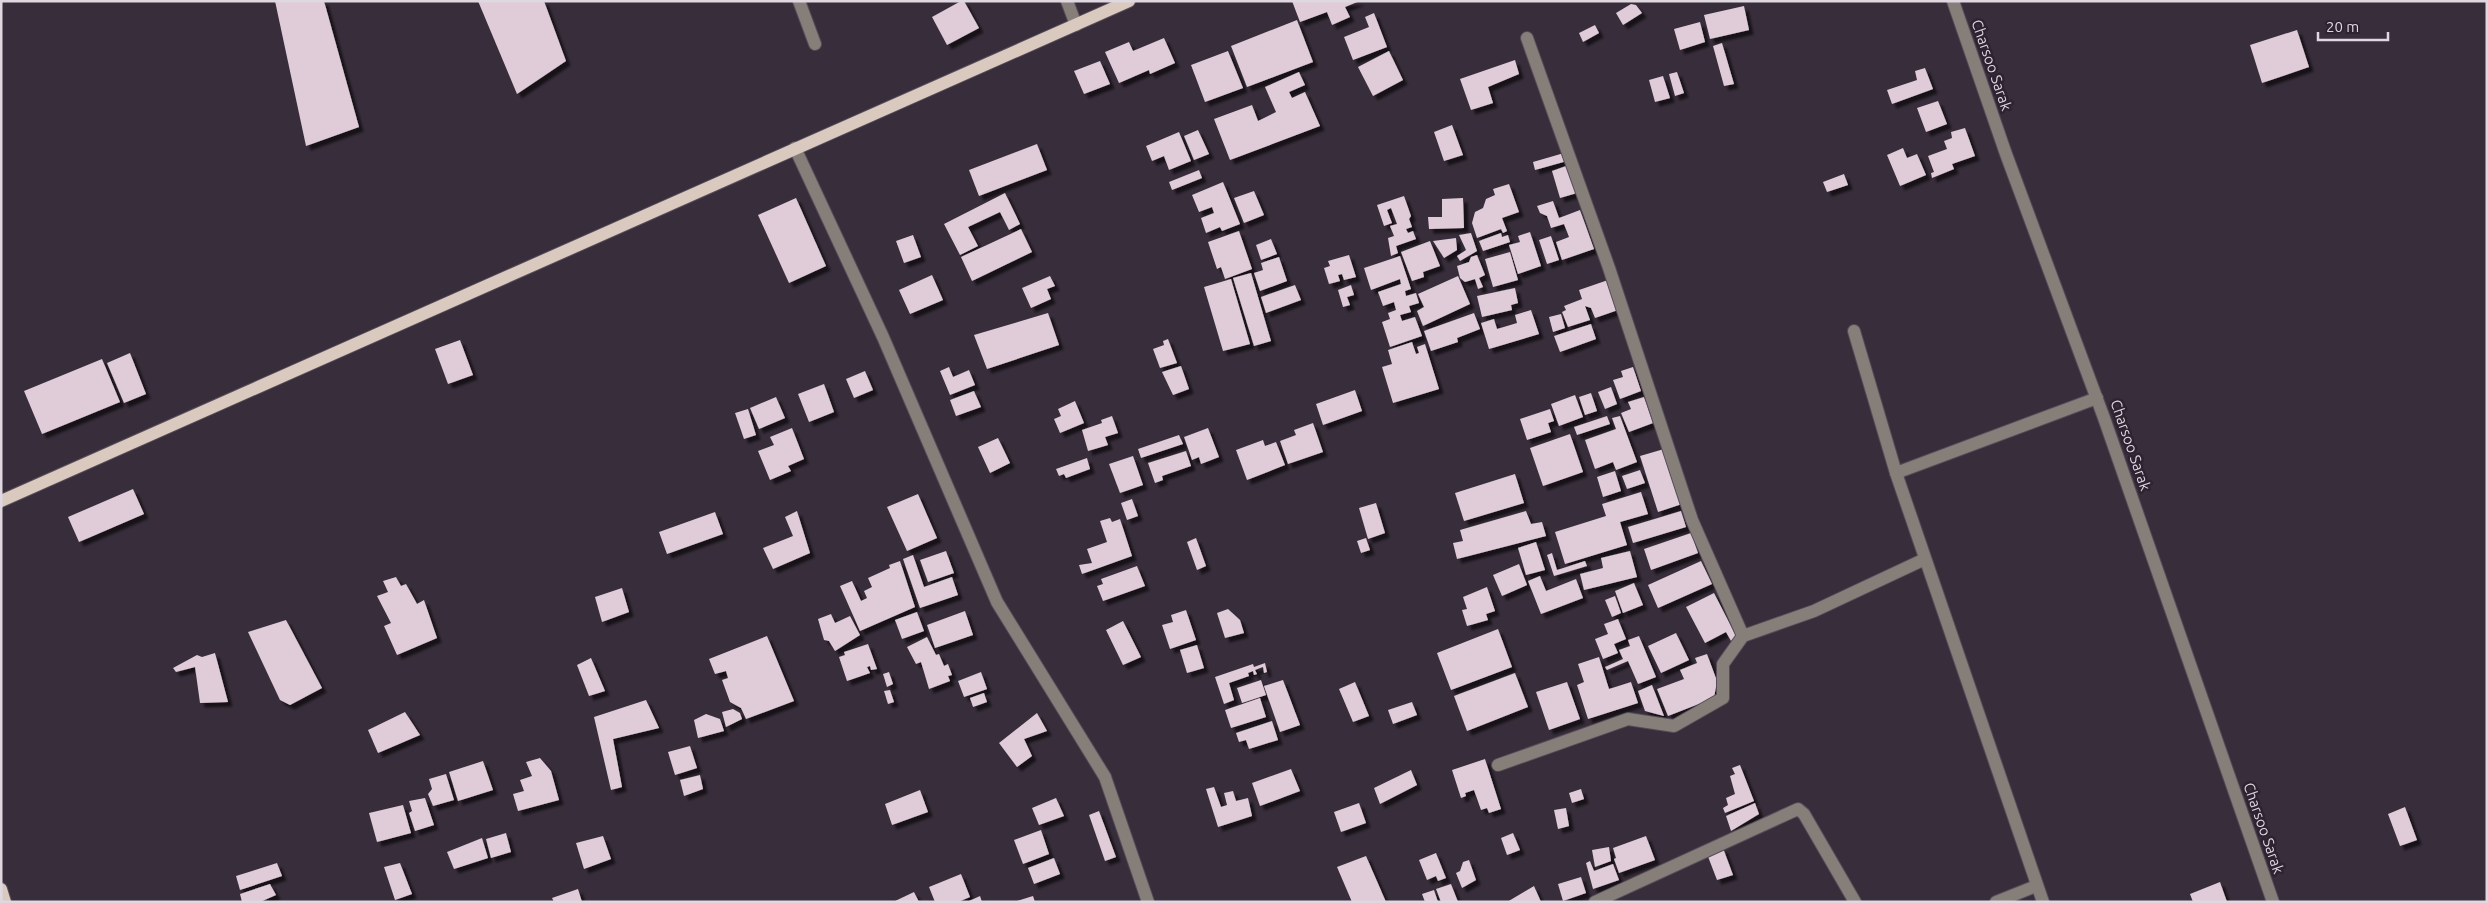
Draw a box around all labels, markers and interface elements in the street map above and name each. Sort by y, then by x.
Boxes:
scale bar [2318,10,2388,42]
street label: Charsoo Sarak [1968,17,2016,113]
text: 20 m [2326,18,2359,35]
street label: Charsoo Sarak [2107,397,2155,493]
street label: Charsoo Sarak [2240,780,2288,876]

